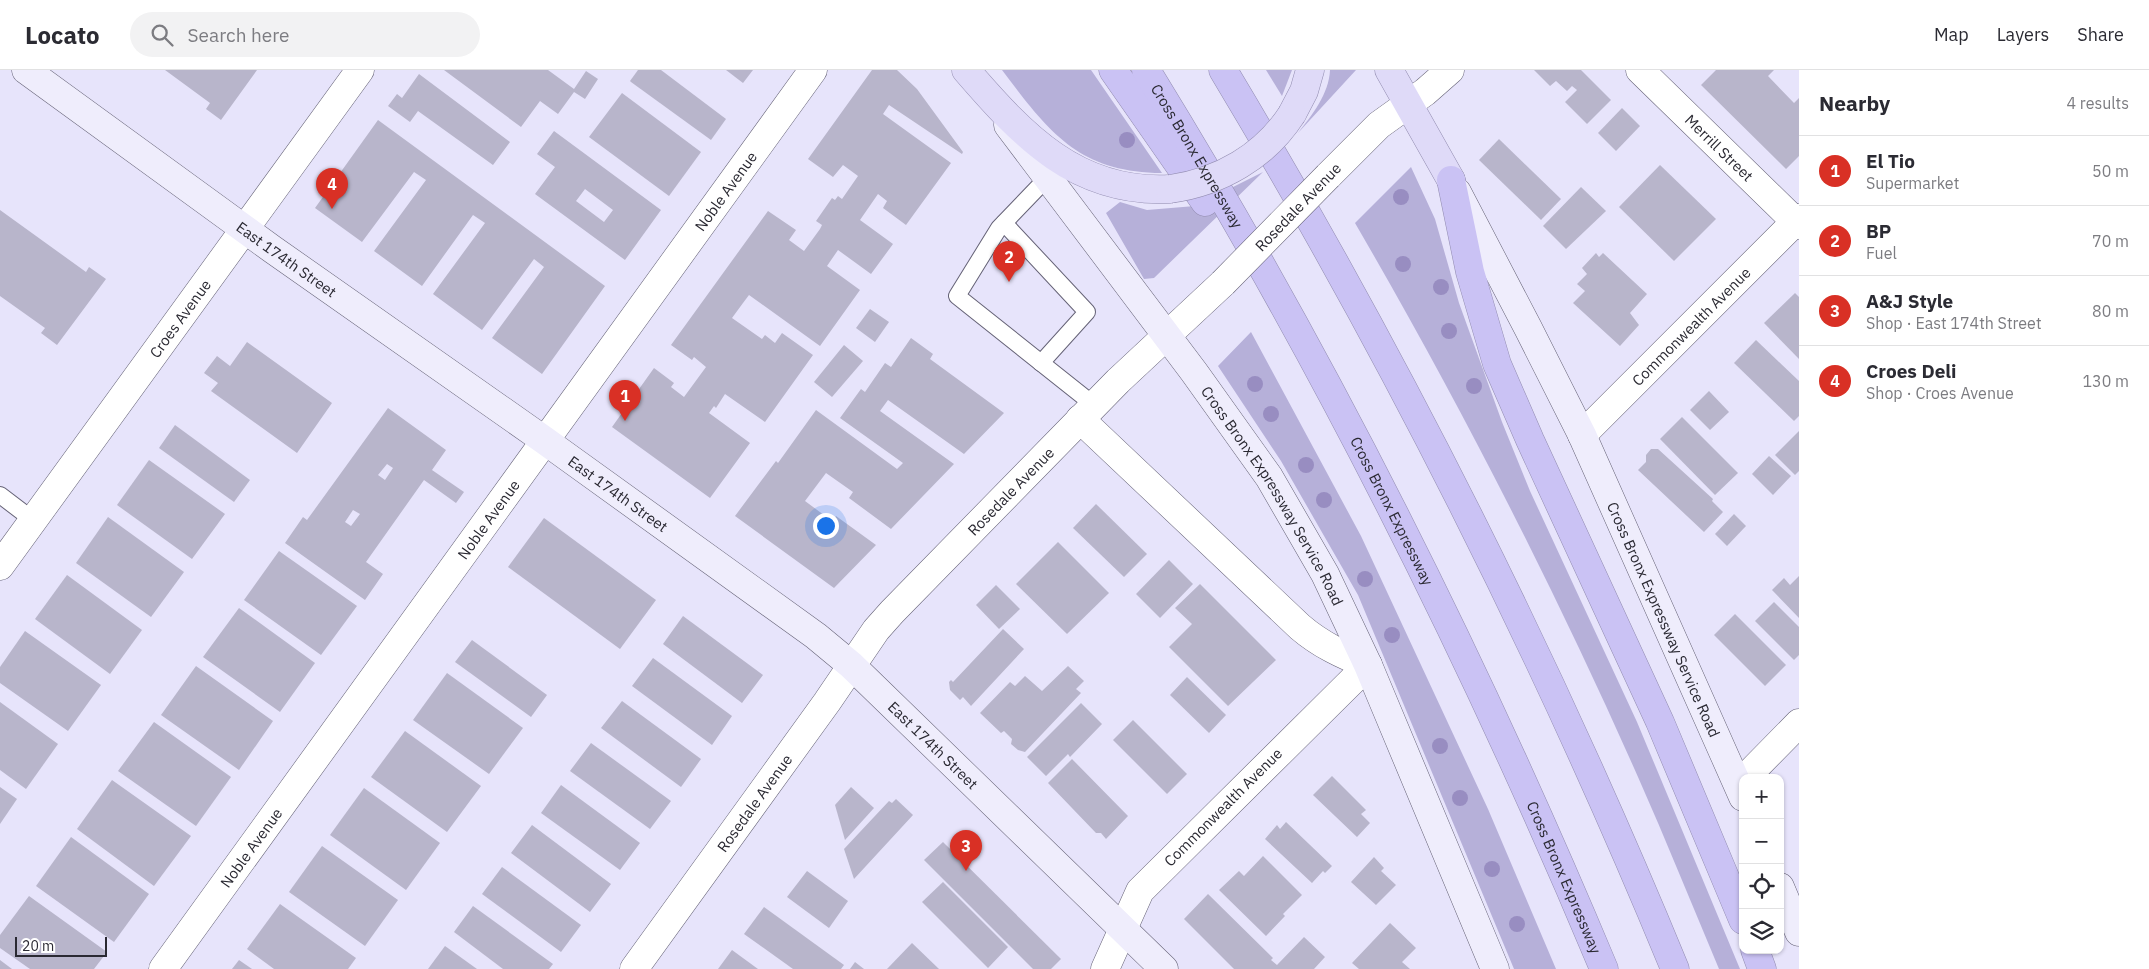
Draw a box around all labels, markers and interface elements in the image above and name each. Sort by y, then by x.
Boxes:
search box [130,12,480,57]
text: Locato [25,19,100,51]
icon: search [148,21,176,49]
text: Search here [188,23,289,47]
text: Map [1934,23,1969,46]
text: Layers [1997,23,2049,46]
text: Share [2077,23,2124,46]
street label: Cross Bronx Expressway [1147,80,1248,232]
text: Nearby [1819,89,1890,117]
text: 4 results [2066,93,2129,113]
street label: Merrill Street [1681,110,1758,185]
street label: Noble Avenue [690,147,761,235]
text: El Tio [1866,149,1915,173]
street label: Rosedale Avenue [1251,159,1345,255]
text: 1 [1830,161,1840,181]
text: 50 m [2092,161,2129,181]
pin: 4 [316,168,348,209]
text: Supermarket [1866,173,1959,193]
street label: East 174th Street [233,217,340,301]
text: BP [1866,219,1891,243]
text: 2 [1830,231,1840,251]
text: 70 m [2092,231,2129,251]
pin: 2 [993,241,1025,282]
text: Fuel [1866,243,1897,263]
street label: Commonwealth Avenue [1628,263,1754,389]
street label: Croes Avenue [145,275,215,361]
text: A&J Style [1866,289,1953,313]
text: 3 [1830,301,1840,321]
text: 80 m [2092,301,2129,321]
text: Shop · East 174th Street [1866,313,2042,333]
text: Croes Deli [1866,359,1957,383]
text: 4 [1830,371,1840,391]
text: 130 m [2082,371,2129,391]
pin: 1 [609,380,641,421]
street label: Cross Bronx Expressway Service Road [1197,382,1348,608]
text: Shop · Croes Avenue [1866,383,2014,403]
street label: Cross Bronx Expressway [1347,433,1438,589]
street label: Rosedale Avenue [963,443,1058,539]
street label: East 174th Street [565,451,672,536]
street label: Noble Avenue [453,476,523,563]
street label: Cross Bronx Expressway Service Road [1603,499,1725,740]
your location [813,513,839,539]
street label: East 174th Street [884,697,982,793]
street label: Commonwealth Avenue [1160,744,1286,870]
street label: Rosedale Avenue [712,750,796,855]
map controls [1739,774,1784,954]
button: + [1739,774,1784,819]
street label: Cross Bronx Expressway [1523,798,1606,957]
street label: Noble Avenue [216,804,286,891]
button: − [1739,819,1784,864]
pin: 3 [950,830,982,871]
button: locate [1739,864,1784,909]
button: layers [1739,909,1784,954]
scale bar [15,934,108,957]
text: 20 m [22,937,54,955]

